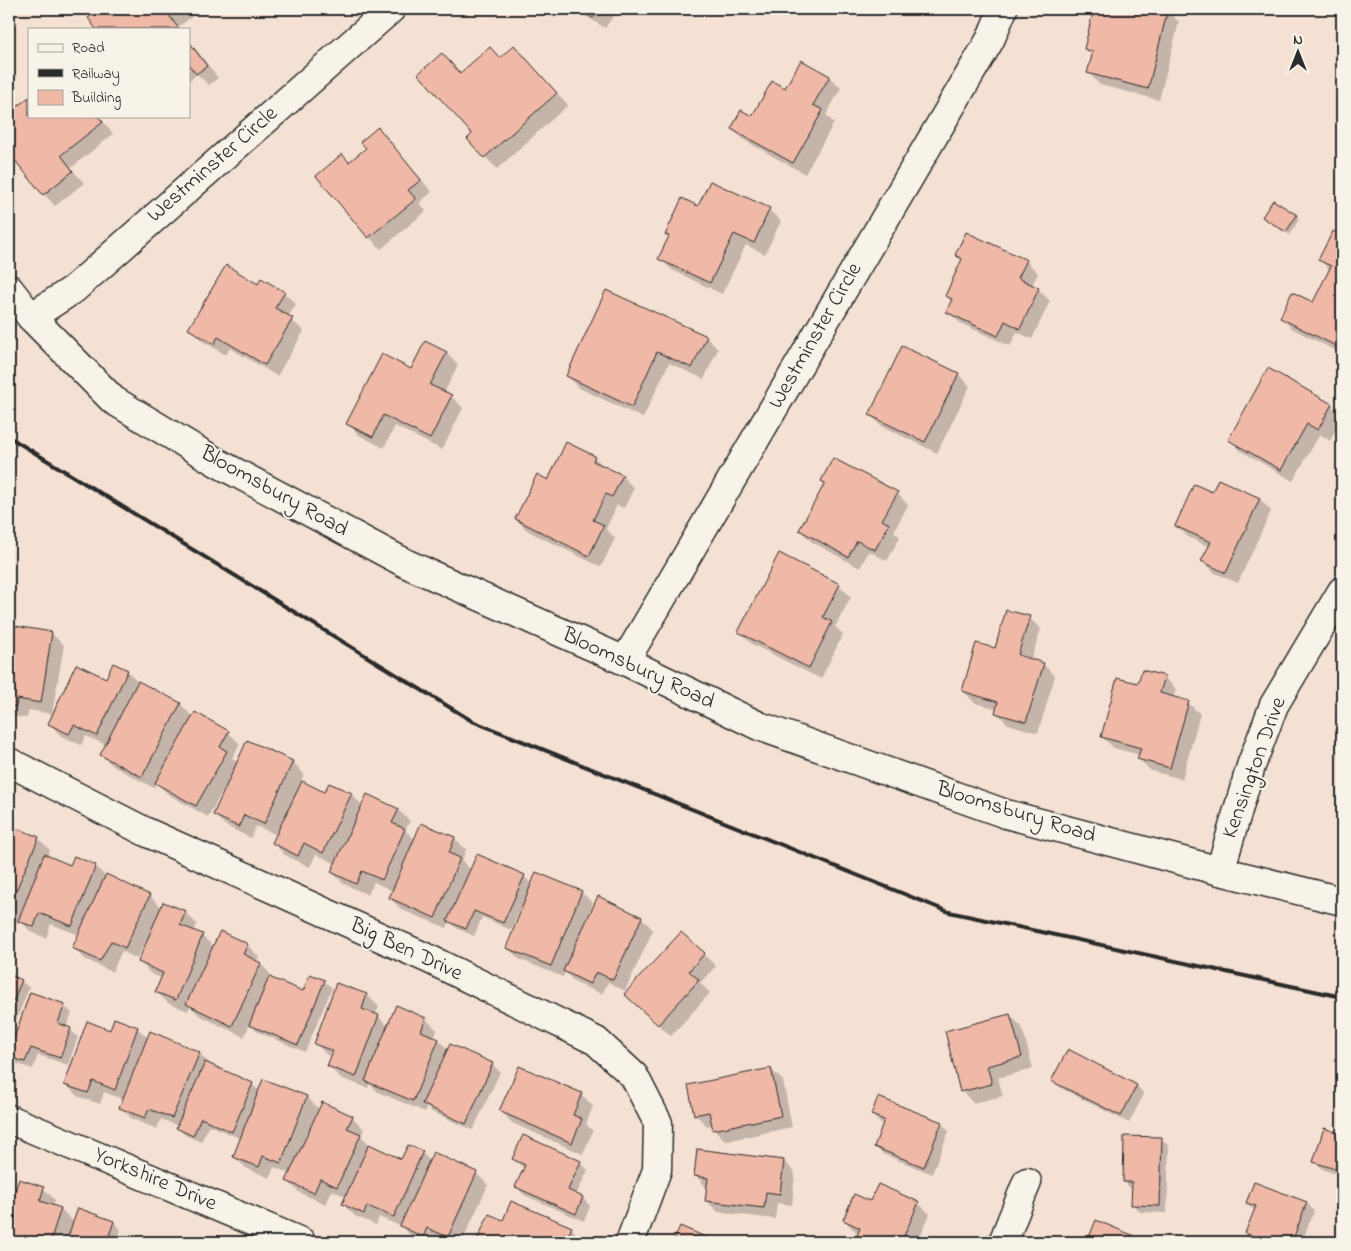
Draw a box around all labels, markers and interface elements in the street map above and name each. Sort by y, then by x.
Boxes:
legend [28,28,190,118]
north arrow [1274,28,1324,78]
text: N [1293,30,1303,51]
text: Road [72,37,105,59]
text: Railway [72,63,120,86]
text: Building [71,87,121,110]
street label: Westminster Circle [140,99,286,231]
street label: Westminster Circle [761,257,871,415]
street label: Bloomsbury Road [193,438,354,547]
street label: Bloomsbury Road [555,619,719,719]
street label: Kensington Drive [1215,693,1296,844]
street label: Bloomsbury Road [931,773,1100,853]
street label: Big Ben Drive [343,909,468,991]
street label: Yorkshire Drive [88,1140,222,1220]

